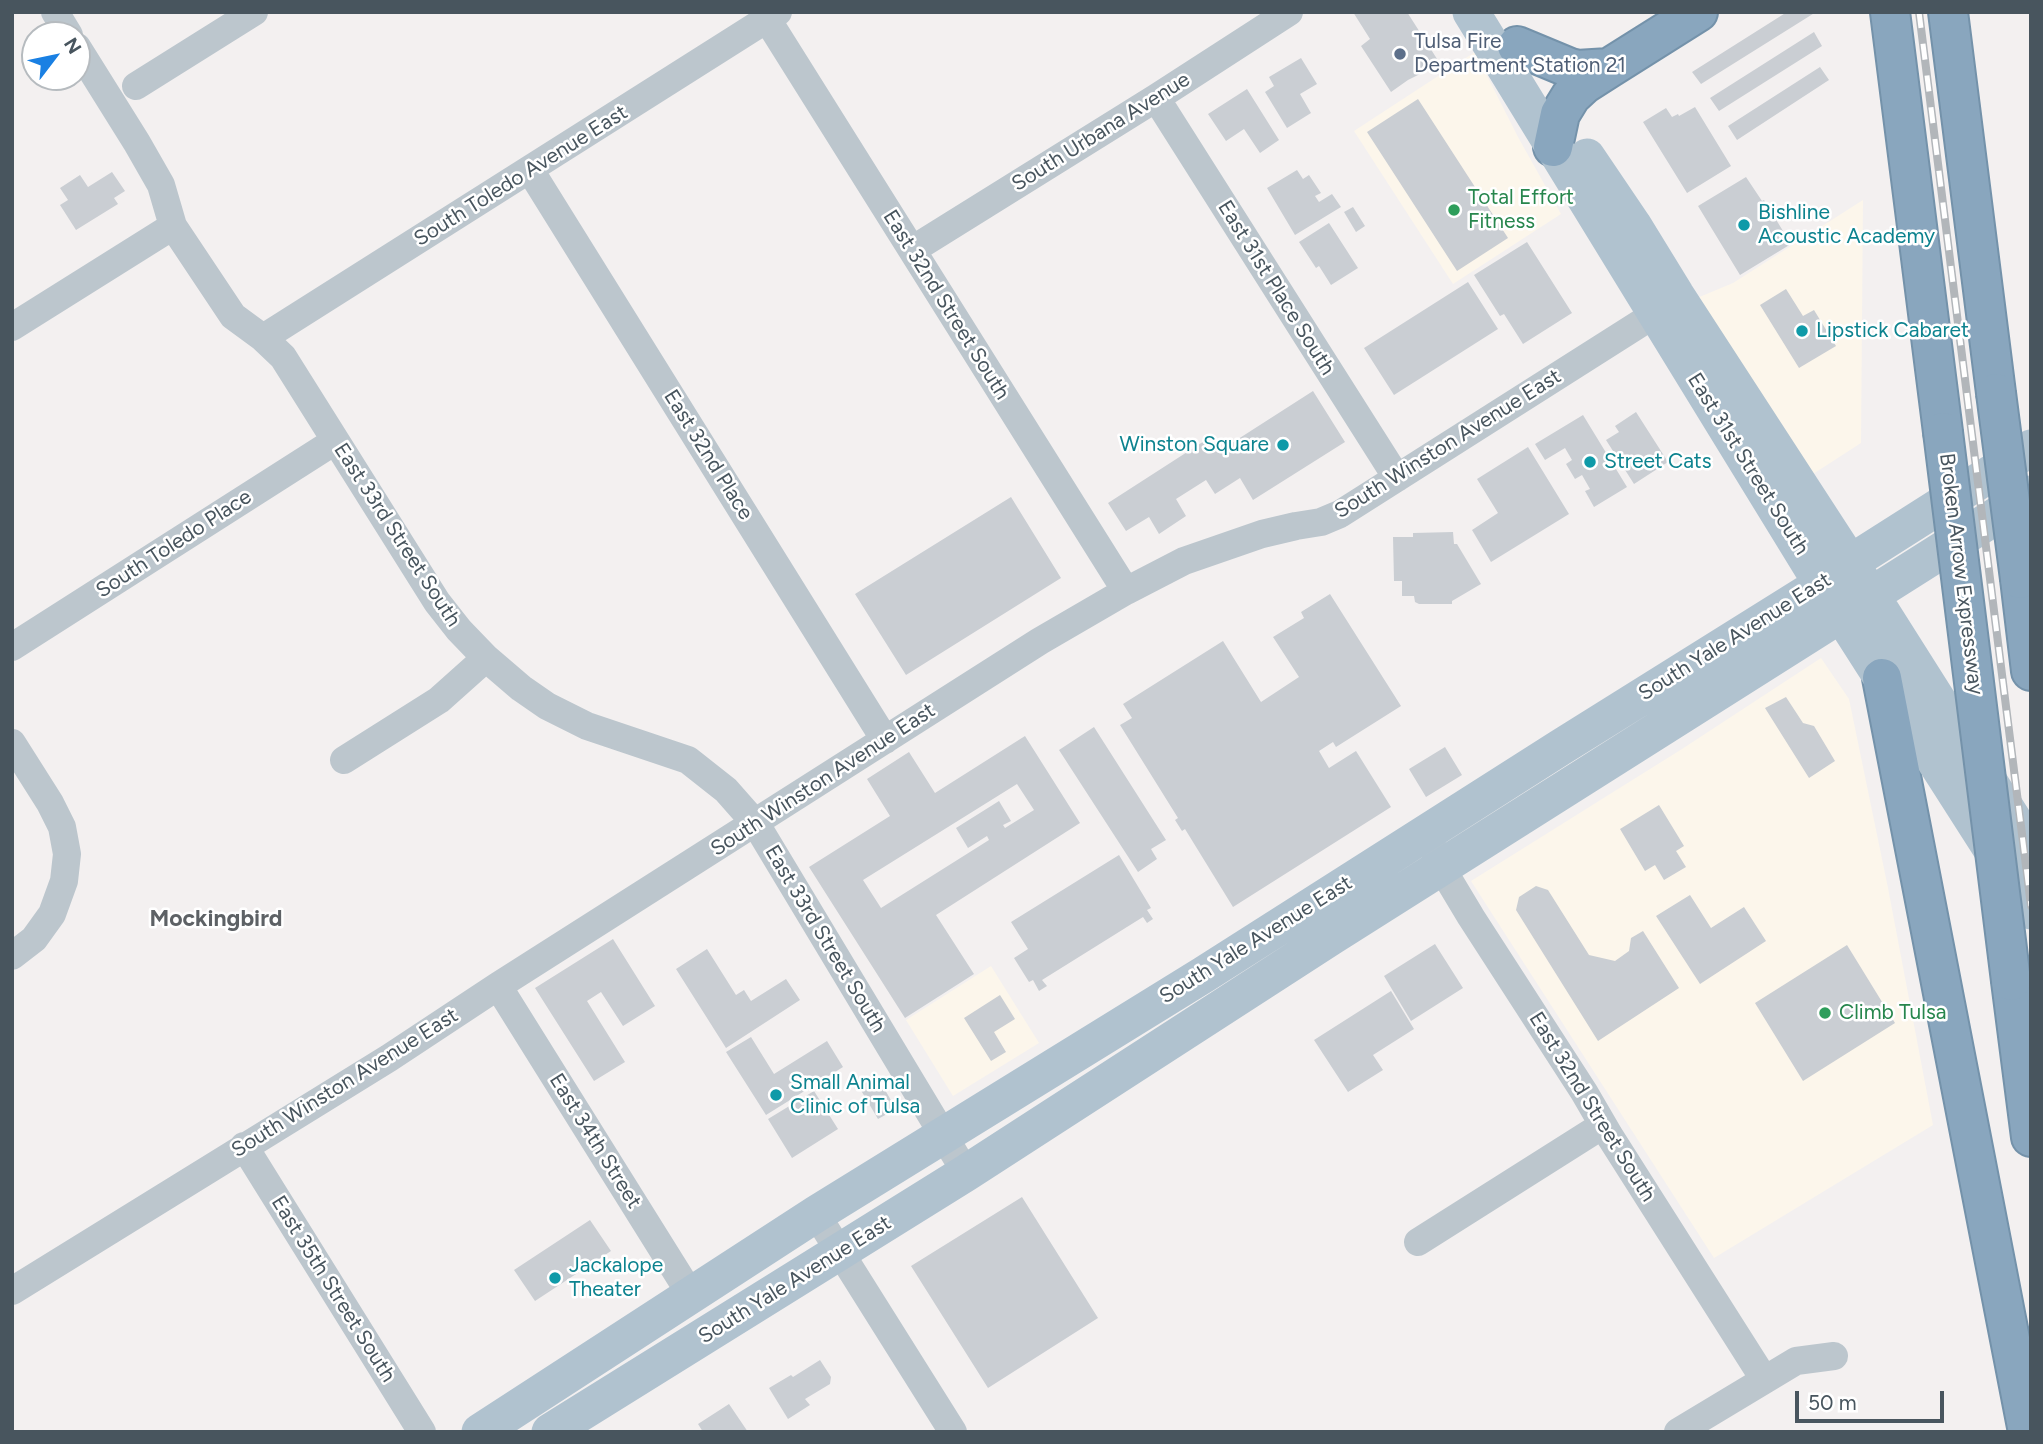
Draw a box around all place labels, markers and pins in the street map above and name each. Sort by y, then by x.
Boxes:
place label: Tulsa Fire Department Station 21 [1414,29,1626,79]
marker: Tulsa Fire Department Station 21 [1392,46,1408,62]
place label: Total Effort Fitness [1468,185,1574,235]
place label: Bishline Acoustic Academy [1758,200,1935,250]
marker: Total Effort Fitness [1446,202,1462,218]
marker: Bishline Acoustic Academy [1736,217,1752,233]
place label: Lipstick Cabaret [1816,318,1969,344]
marker: Lipstick Cabaret [1794,323,1810,339]
place label: Winston Square [1119,432,1269,458]
marker: Winston Square [1275,437,1291,453]
place label: Street Cats [1604,449,1712,475]
marker: Street Cats [1582,454,1598,470]
place label: Climb Tulsa [1839,1000,1946,1026]
marker: Climb Tulsa [1817,1005,1833,1021]
place label: Small Animal Clinic of Tulsa [790,1070,920,1120]
marker: Small Animal Clinic of Tulsa [768,1087,784,1103]
place label: Jackalope Theater [569,1253,663,1303]
marker: Jackalope Theater [547,1270,563,1286]

